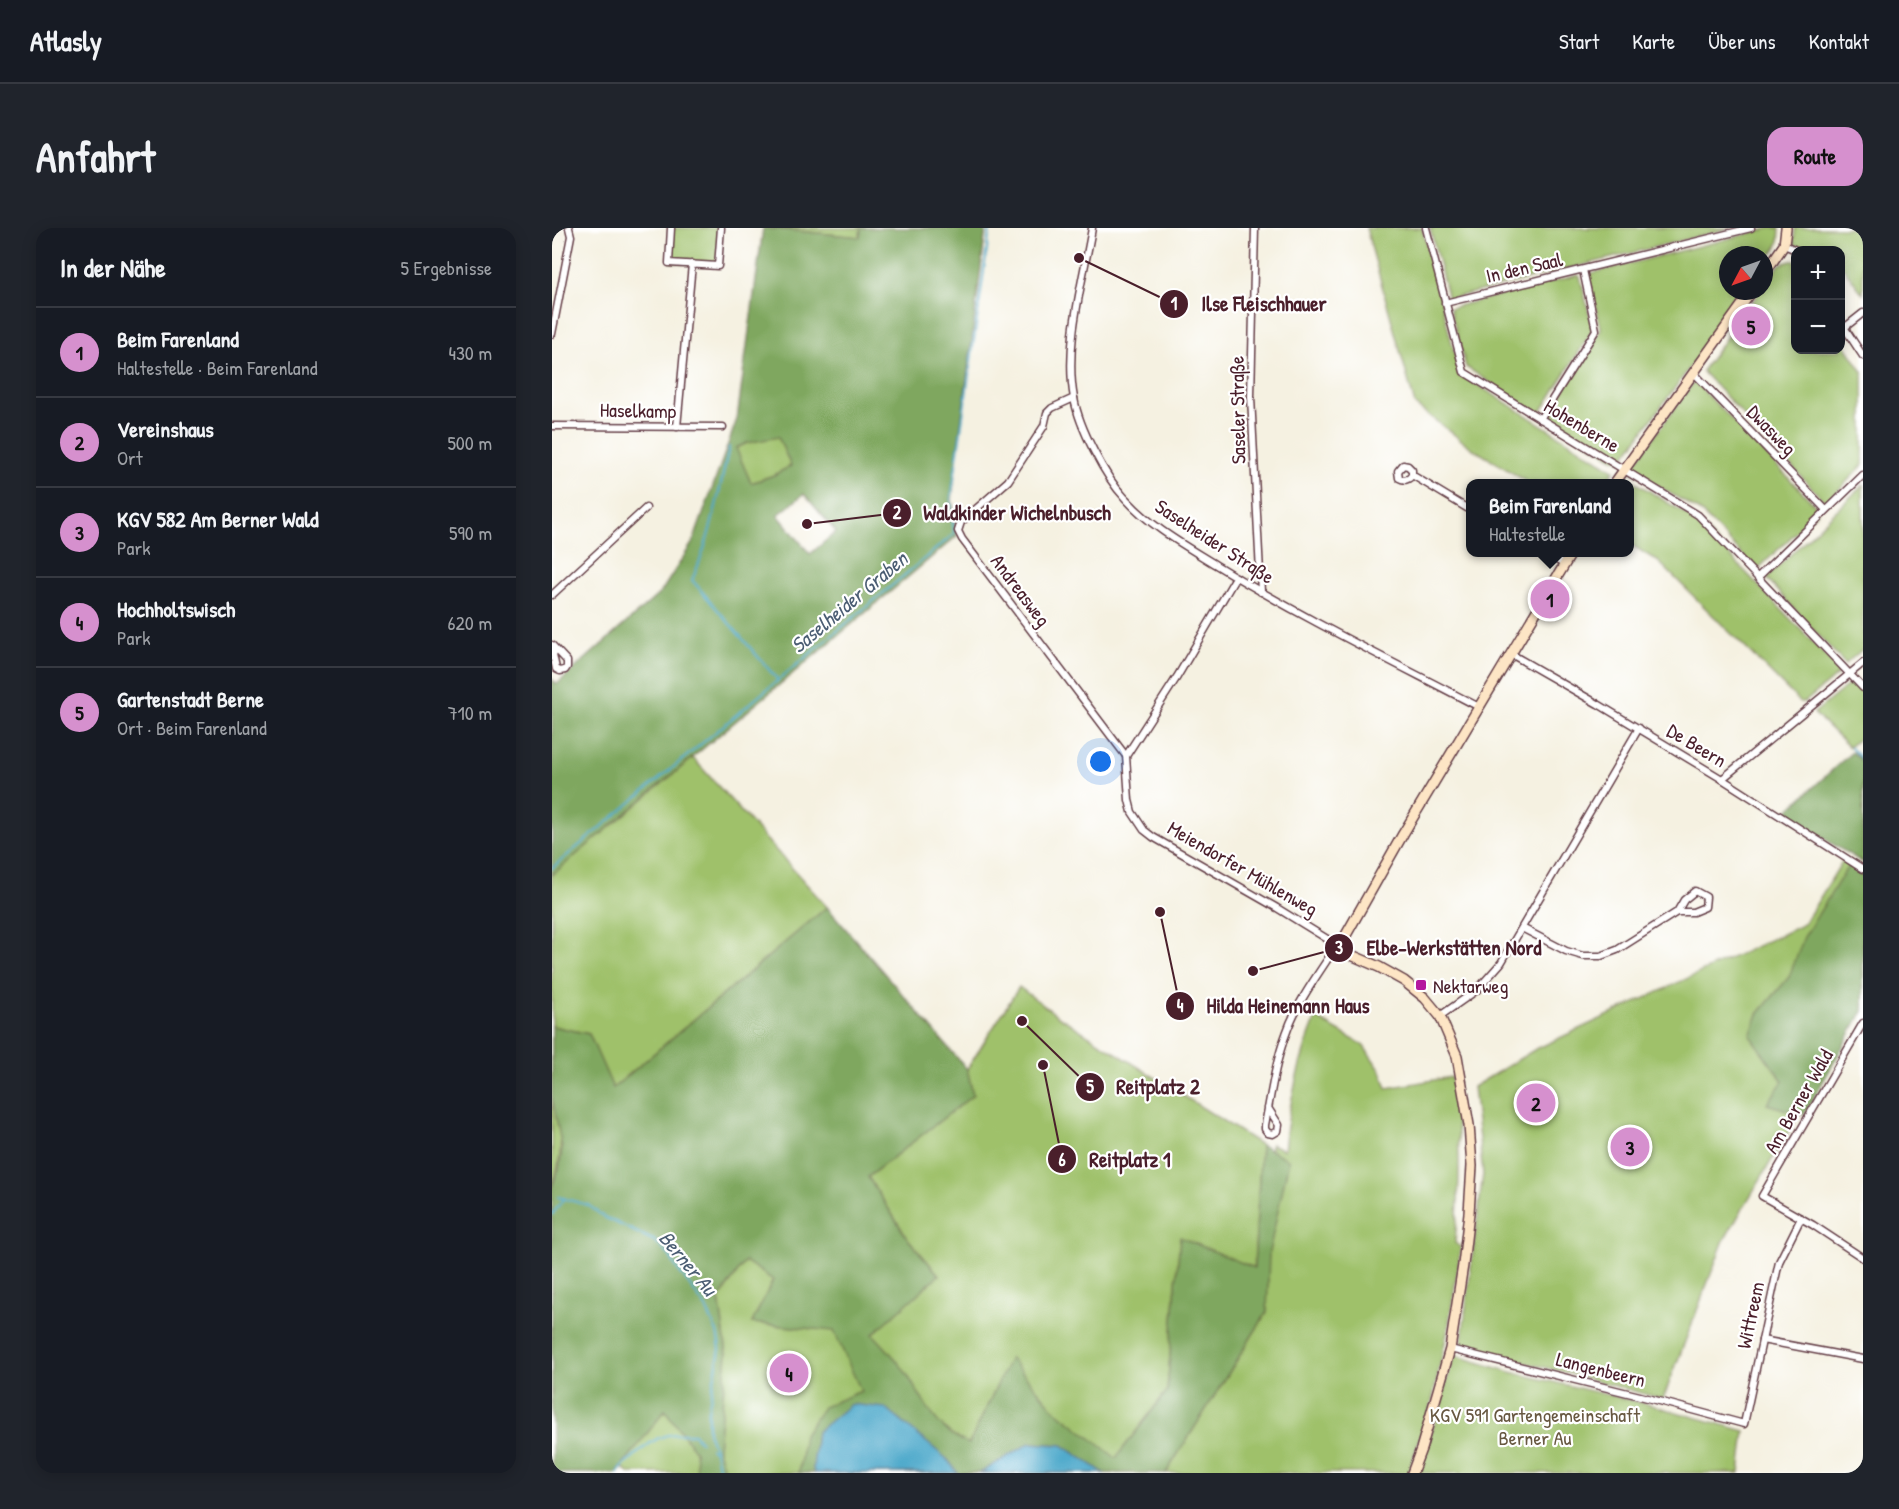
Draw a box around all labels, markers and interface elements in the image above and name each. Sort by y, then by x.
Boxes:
text: Atlasly [30,22,102,60]
text: Start [1559,27,1599,56]
text: Karte [1632,27,1675,56]
text: Über uns [1708,27,1776,56]
text: Kontakt [1809,27,1869,56]
button: Route [1767,127,1863,186]
text: Anfahrt [36,128,155,185]
street label: In den Saal [1483,245,1566,289]
north arrow [1719,246,1773,300]
map controls [1791,246,1845,354]
button: + [1791,246,1845,300]
text: In der Nähe [60,250,166,285]
text: 5 Ergebnisse [400,254,492,281]
callout: Ilse Fleischhauer [1159,284,1339,323]
text: Ilse Fleischhauer [1201,289,1328,318]
text: 1 [1171,291,1178,316]
button: − [1791,300,1845,354]
pin: 5 [1732,304,1770,348]
text: Beim Farenland [117,324,239,354]
text: 1 [76,339,83,366]
text: 430 m [448,339,492,366]
text: Haltestelle · Beim Farenland [117,354,318,381]
street label: Saseler Straße [1223,356,1251,464]
street label: Hohenberne [1539,392,1625,458]
street label: Haselkamp [600,396,677,424]
street label: Dwasweg [1741,399,1803,461]
text: Vereinshaus [117,414,214,444]
text: 2 [75,429,84,456]
text: 500 m [447,429,492,456]
text: Ort [117,444,143,471]
popup [1466,479,1634,557]
text: Beim Farenland [1489,490,1611,520]
street label: Saselheider Straße [1150,492,1280,590]
callout: Waldkinder Wichelnbusch [882,493,1123,532]
text: Waldkinder Wichelnbusch [923,498,1111,527]
text: 2 [893,500,902,525]
text: KGV 582 Am Berner Wald [117,504,319,534]
text: 3 [75,519,84,546]
text: 590 m [449,519,492,546]
text: Haltestelle [1489,520,1566,547]
text: Park [117,534,150,561]
water label: Saselheider Graben [784,544,915,659]
street label: Andreasweg [985,548,1057,632]
pin: 1 [1530,576,1570,622]
text: Hochholtswisch [117,594,235,624]
text: 4 [76,609,83,636]
text: 620 m [448,609,492,636]
text: Park [117,624,150,651]
text: Gartenstadt Berne [117,684,264,714]
text: 5 [75,699,84,726]
text: 710 m [448,699,492,726]
text: Ort · Beim Farenland [117,714,267,741]
street label: De Beern [1662,717,1732,773]
your location [1086,747,1115,776]
street label: Meiendorfer Mühlenweg [1163,814,1323,922]
callout: Elbe-Werkstätten Nord [1324,929,1553,968]
text: Elbe-Werkstätten Nord [1366,933,1542,962]
text: 3 [1335,935,1343,960]
place label: Nektarweg [1433,972,1509,999]
marker: Nektarweg [1414,978,1428,992]
callout: Hilda Heinemann Haus [1165,987,1382,1026]
text: Hilda Heinemann Haus [1207,991,1369,1020]
text: 4 [1177,993,1184,1018]
street label: Am Berner Wald [1757,1044,1839,1158]
callout: Reitplatz 2 [1075,1068,1212,1107]
text: Reitplatz 2 [1116,1072,1200,1102]
text: 5 [1086,1074,1094,1099]
pin: 2 [1516,1080,1556,1126]
pin: 3 [1610,1124,1650,1170]
callout: Reitplatz 1 [1047,1140,1183,1179]
text: Reitplatz 1 [1089,1145,1171,1175]
text: 6 [1058,1147,1066,1172]
water label: Berner Au [652,1224,725,1303]
street label: Wittreem [1730,1279,1770,1351]
street label: Langenbeern [1554,1345,1648,1393]
pin: 4 [770,1350,808,1396]
park label: KGV 591 Gartengemeinschaft Berner Au [1430,1401,1641,1451]

